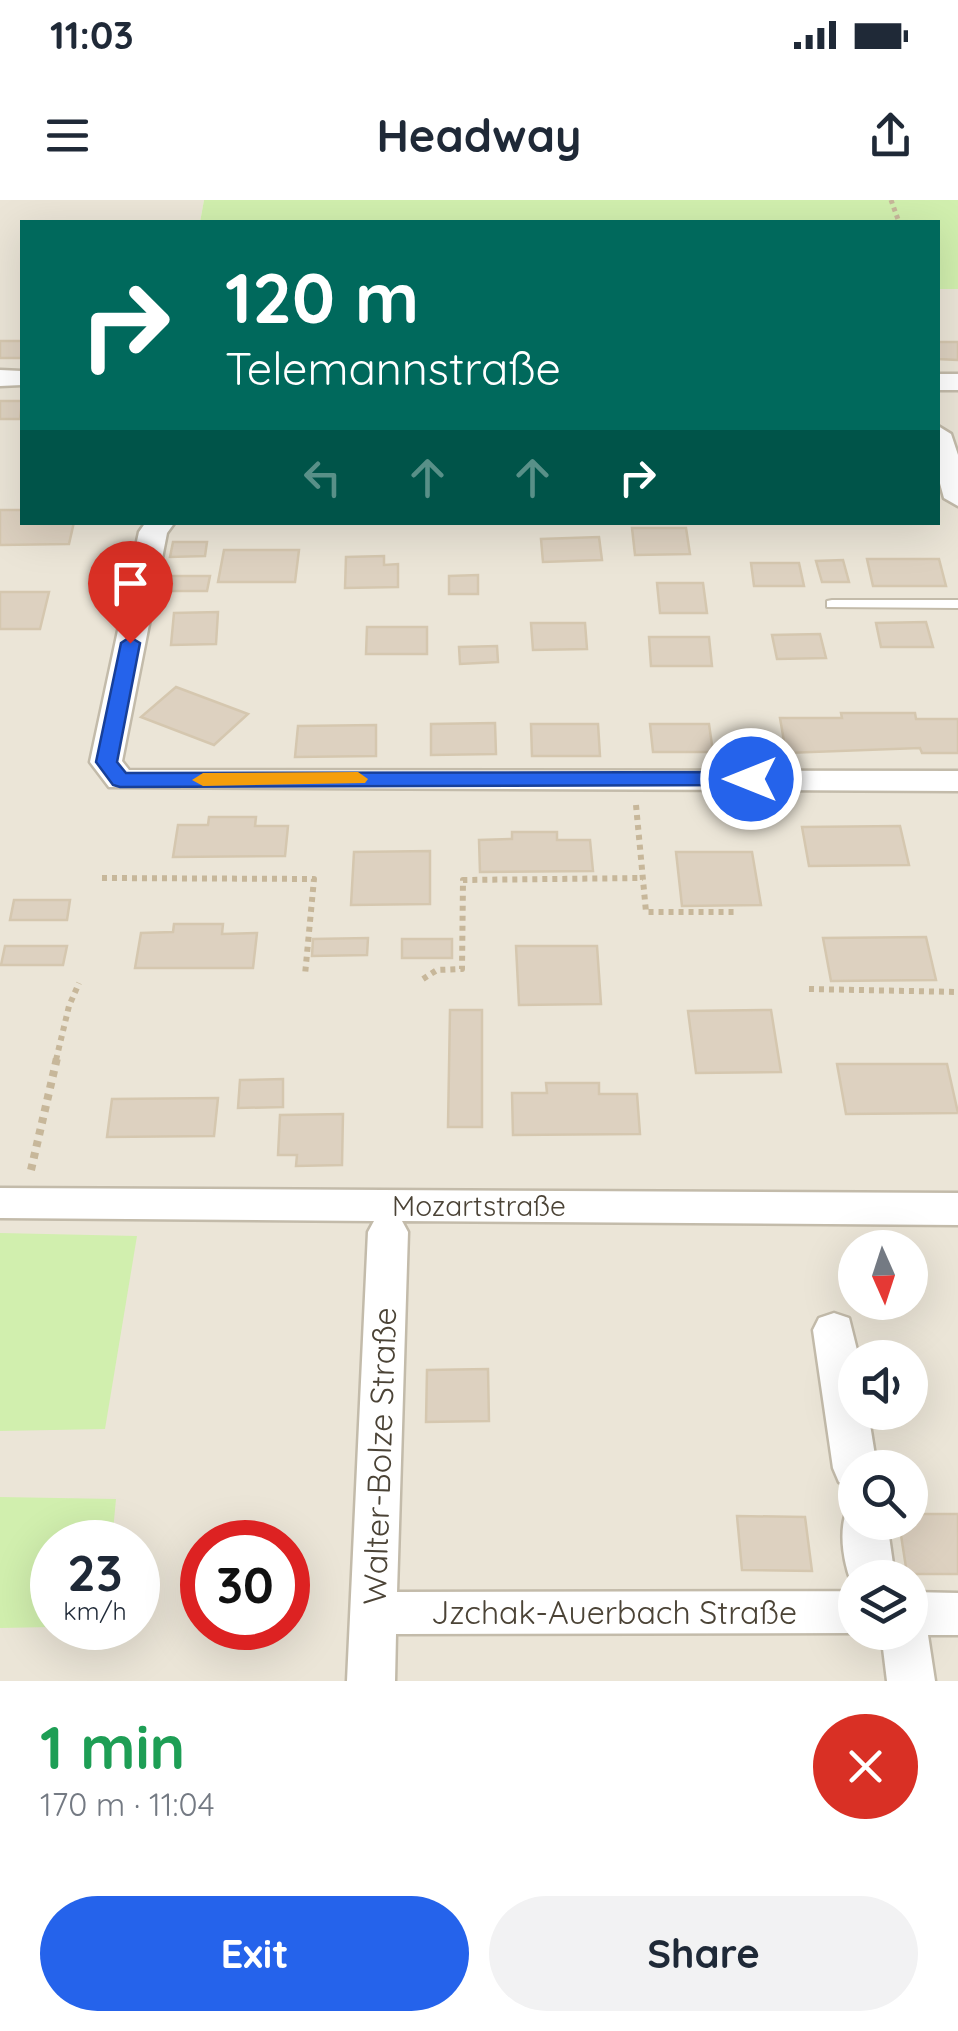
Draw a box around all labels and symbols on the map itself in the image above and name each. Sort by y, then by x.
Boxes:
pin [88,541,173,644]
position arrow [699,727,803,831]
street label: Mozartstraße [392,1188,566,1223]
north arrow [838,1230,928,1320]
street label: Walter-Bolze Straße [354,1306,404,1605]
speed limit sign: 30 [180,1520,310,1650]
street label: Jzchak-Auerbach Straße [431,1592,797,1632]

